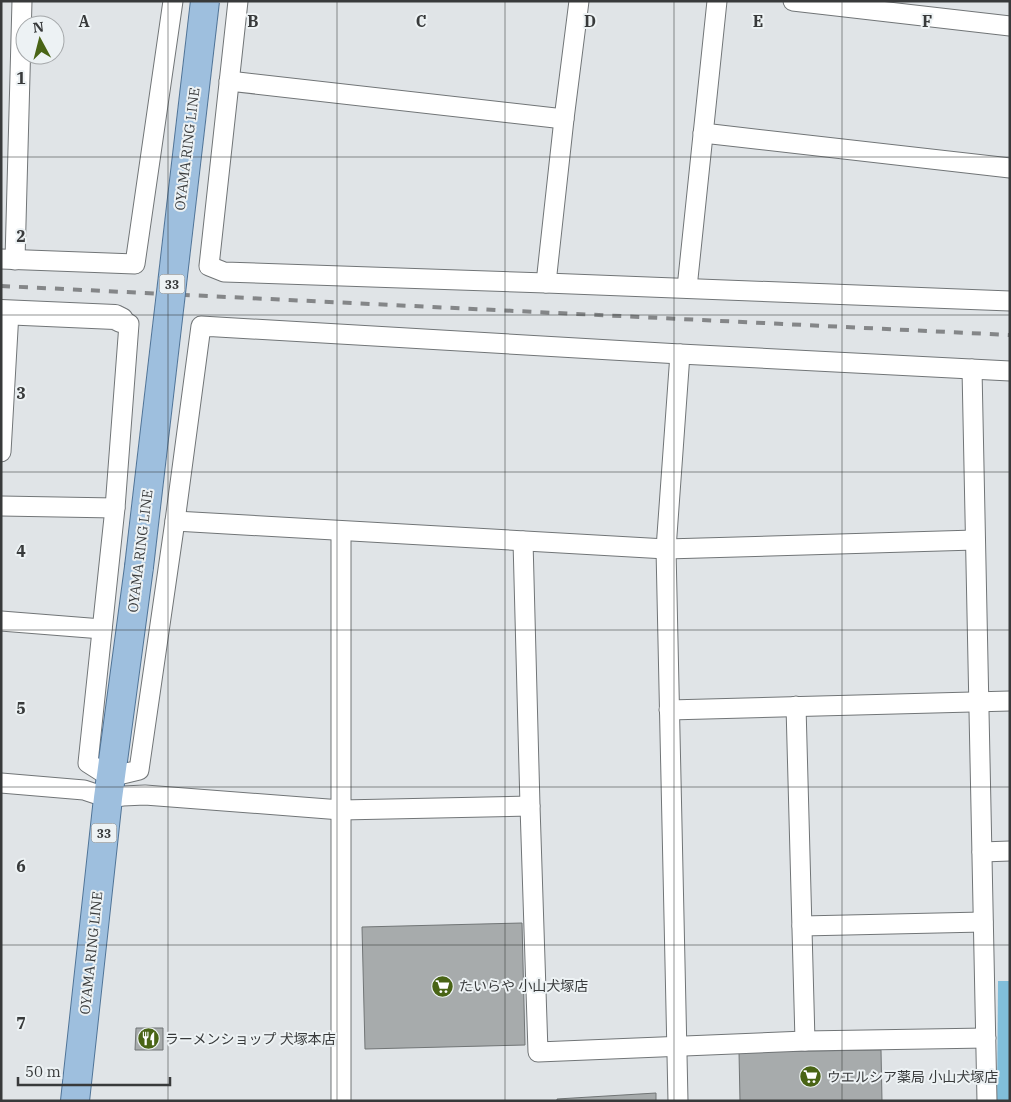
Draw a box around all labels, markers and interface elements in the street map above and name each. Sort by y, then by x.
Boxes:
text: A [78,11,90,31]
text: B [247,11,259,31]
text: C [416,11,426,31]
text: D [584,11,596,31]
text: E [753,11,763,31]
text: F [922,11,932,31]
north arrow [15,15,65,65]
text: N [32,17,45,37]
text: 1 [16,68,26,88]
street label: OYAMA RING LINE [171,86,203,212]
text: 2 [16,226,26,246]
road number: 33 [160,274,184,294]
text: 3 [16,383,26,403]
street label: OYAMA RING LINE [124,488,156,614]
text: 4 [16,541,26,561]
text: 5 [16,698,26,718]
road number: 33 [92,824,116,842]
text: 6 [16,856,26,876]
street label: OYAMA RING LINE [76,890,106,1016]
supermarket icon: たいらや 小山犬塚店 [431,974,455,998]
place label: たいらや 小山犬塚店 [459,977,588,995]
text: 7 [16,1013,26,1033]
restaurant icon: ラーメンショップ 犬塚本店 [137,1027,161,1051]
place label: ラーメンショップ 犬塚本店 [165,1030,336,1048]
scale bar [18,1054,170,1086]
text: 50 m [25,1062,61,1081]
supermarket icon: ウエルシア薬局 小山犬塚店 [799,1065,823,1089]
place label: ウエルシア薬局 小山犬塚店 [827,1068,998,1086]

